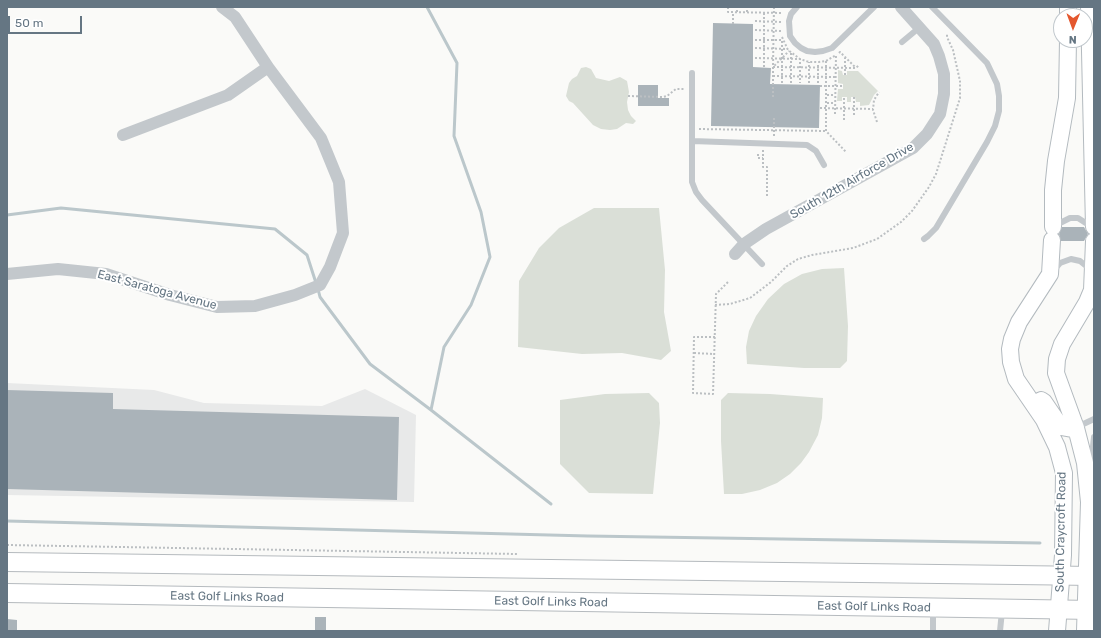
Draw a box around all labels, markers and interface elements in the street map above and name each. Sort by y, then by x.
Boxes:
scale bar [10,8,84,34]
north arrow [1053,8,1093,48]
text: 50 m [15,16,43,30]
text: N [1069,33,1077,46]
street label: South 12th Airforce Drive [788,140,916,222]
street label: East Saratoga Avenue [96,267,218,313]
street label: South Craycroft Road [1053,472,1069,592]
street label: East Golf Links Road [170,589,284,605]
street label: East Golf Links Road [494,594,608,610]
street label: East Golf Links Road [817,599,931,615]

